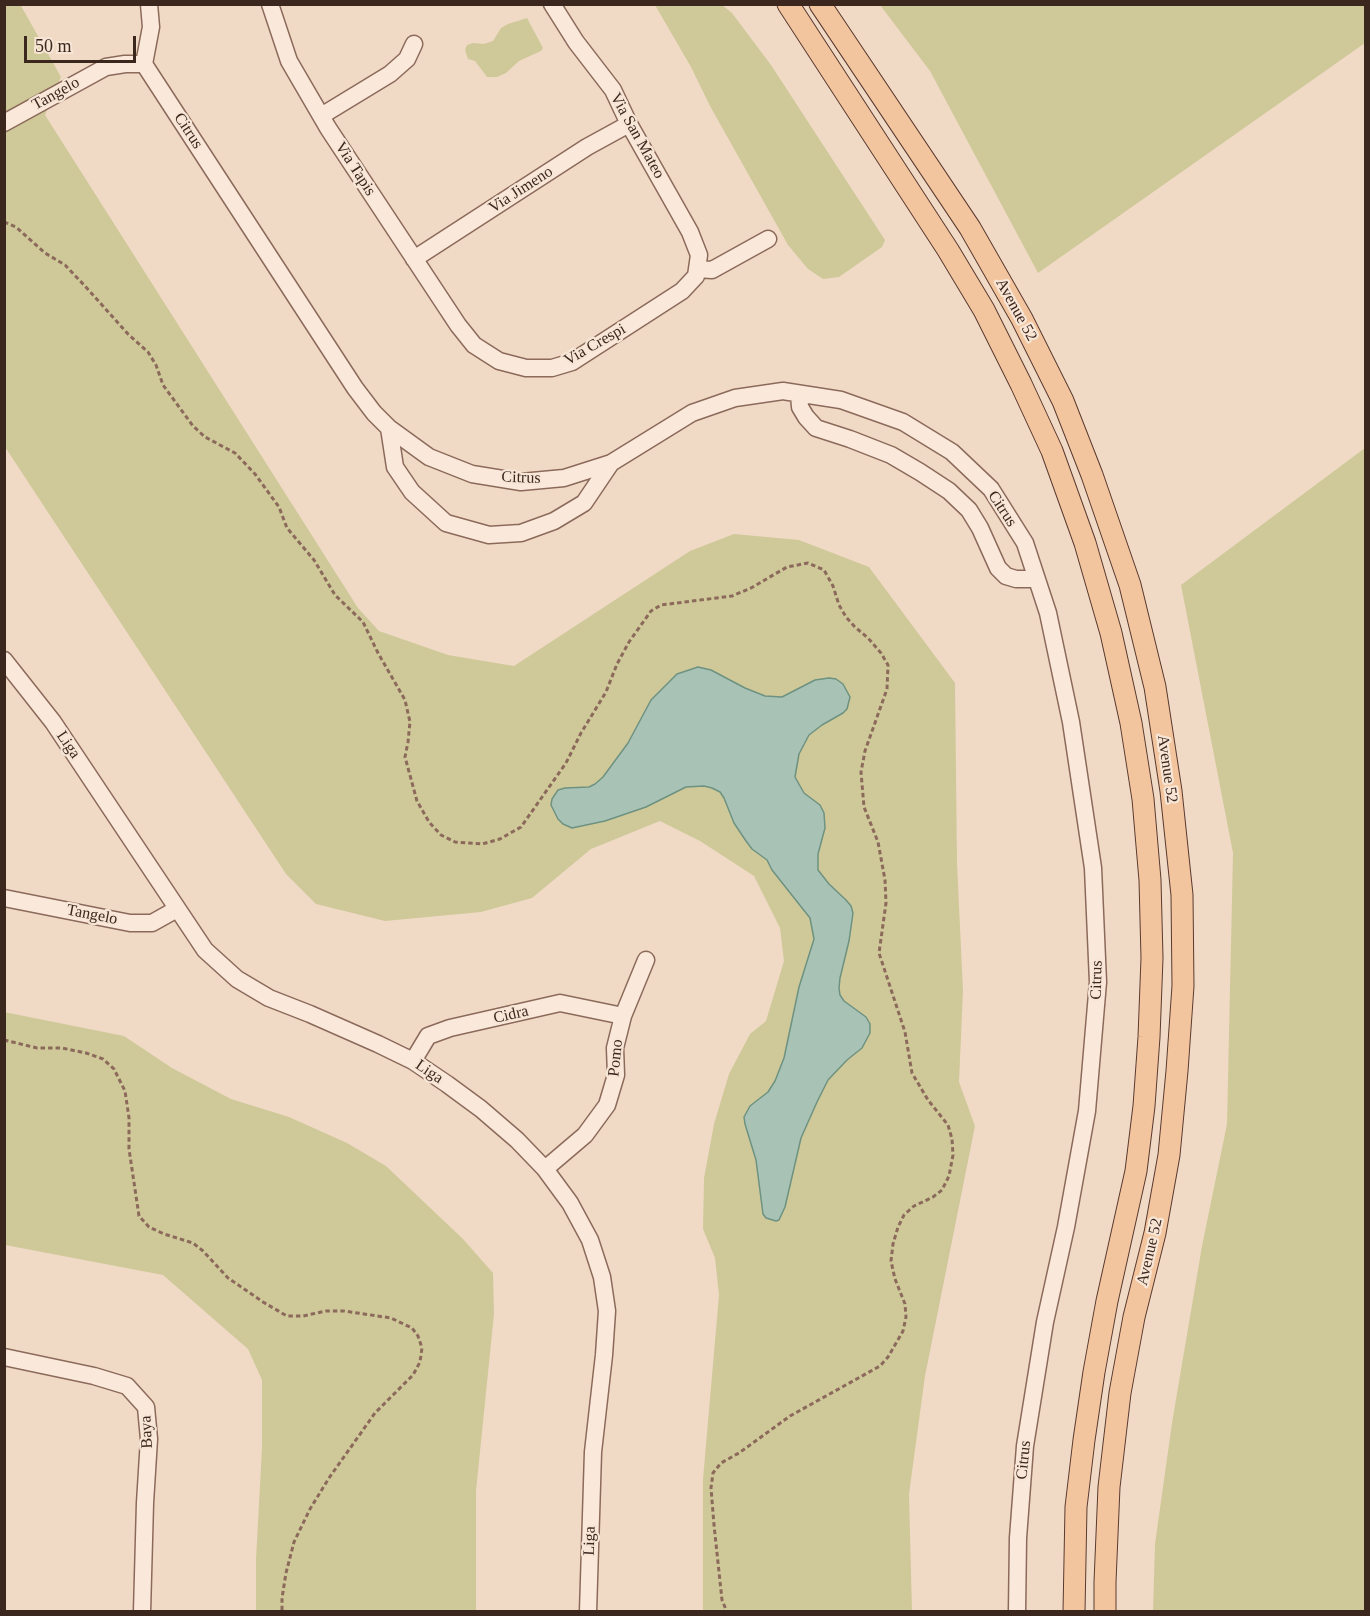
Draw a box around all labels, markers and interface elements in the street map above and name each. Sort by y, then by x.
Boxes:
scale bar [27,24,140,62]
text: 50 m [35,36,72,56]
street label: Tangelo [29,73,83,115]
street label: Via San Mateo [606,90,668,182]
street label: Citrus [169,109,207,153]
street label: Via Tapis [330,138,380,200]
street label: Via Jimeno [485,162,557,218]
street label: Avenue 52 [991,275,1041,345]
street label: Via Crespi [561,320,629,370]
street label: Citrus [501,468,541,488]
street label: Citrus [983,487,1021,531]
street label: Liga [52,727,84,763]
street label: Avenue 52 [1153,734,1181,804]
street label: Tangelo [65,901,119,929]
street label: Citrus [1087,960,1107,1000]
street label: Cidra [492,1002,530,1028]
street label: Pomo [605,1038,627,1078]
street label: Liga [411,1056,447,1088]
street label: Avenue 52 [1133,1216,1167,1288]
street label: Baya [137,1415,157,1449]
street label: Citrus [1012,1440,1036,1480]
street label: Liga [580,1526,600,1556]

